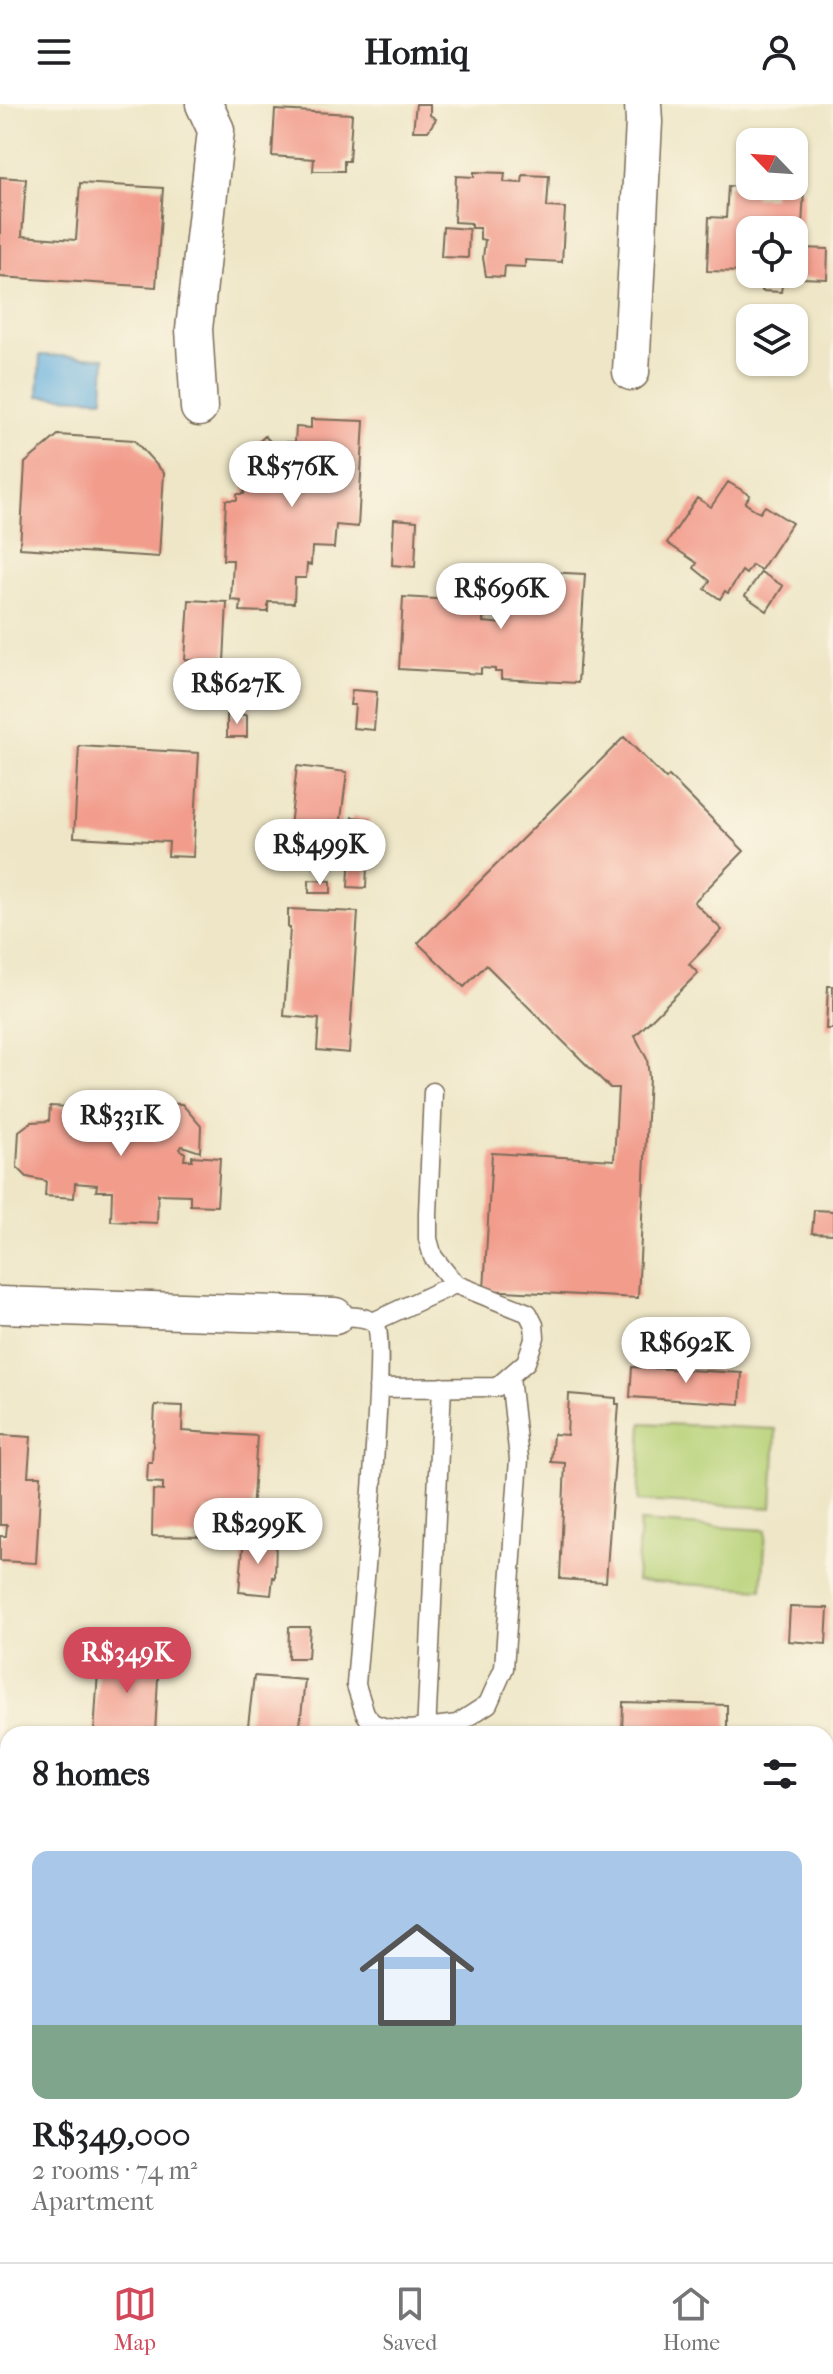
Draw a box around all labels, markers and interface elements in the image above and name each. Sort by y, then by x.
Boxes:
icon: menu [32,30,76,74]
icon: person [757,30,801,74]
text: Homiq [364,31,469,73]
north arrow [736,128,808,200]
map controls [736,128,808,376]
button: locate [736,216,808,288]
button: layers [736,304,808,376]
pin: R$576K [227,441,357,509]
text: R$576K [247,451,337,482]
pin: R$696K [436,563,566,631]
text: R$696K [454,573,548,604]
pin: R$627K [172,658,302,726]
text: R$627K [191,668,283,699]
pin: R$499K [255,819,385,887]
text: R$499K [273,829,367,860]
pin: R$331K [56,1090,186,1158]
text: R$331K [80,1100,162,1131]
pin: R$692K [621,1317,751,1385]
text: R$692K [639,1327,733,1358]
pin: R$299K [193,1498,323,1566]
text: R$299K [212,1508,304,1539]
pin: R$349K [62,1627,192,1695]
text: R$349K [81,1637,173,1668]
icon: filters [758,1752,802,1796]
text: 8 homes [32,1754,150,1794]
icon: home [345,1903,489,2047]
text: R$349,000 [32,2115,191,2155]
text: 2 rooms · 74 m² [32,2155,197,2186]
text: Apartment [32,2186,154,2217]
tab: Map [113,2282,157,2356]
tab: Saved [383,2282,437,2356]
tab: Home [663,2282,720,2356]

